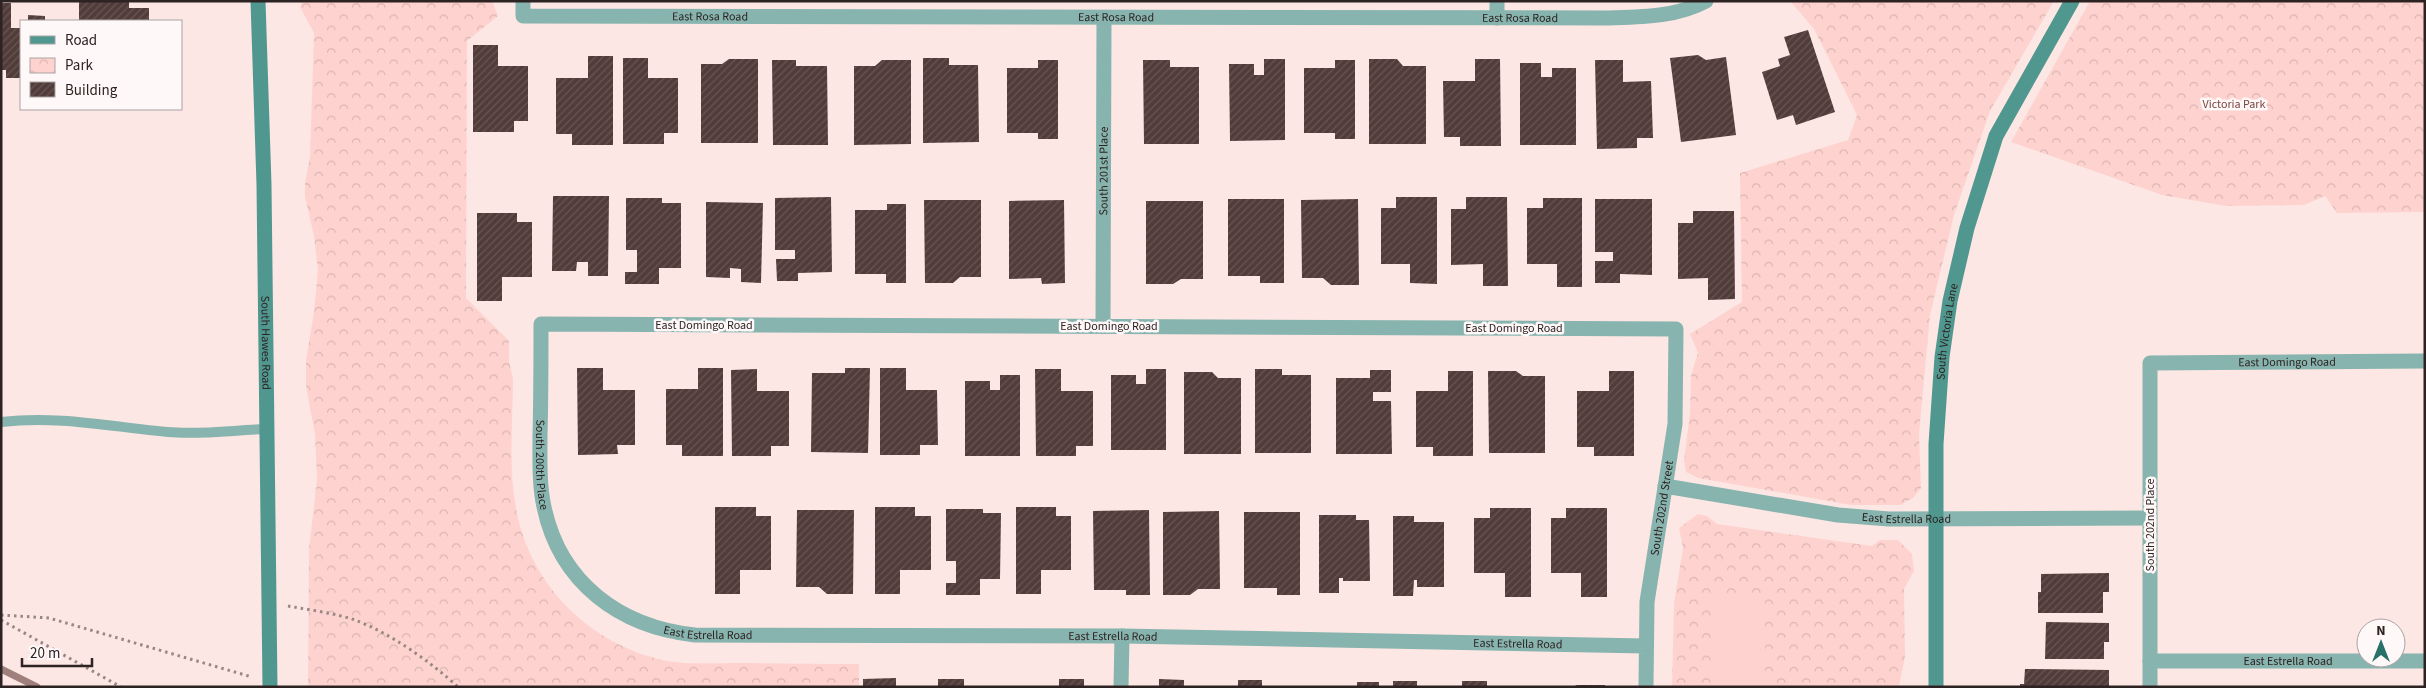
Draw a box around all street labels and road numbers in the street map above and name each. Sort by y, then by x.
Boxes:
street label: East Rosa Road [672,8,748,25]
street label: East Rosa Road [1078,9,1154,26]
street label: East Rosa Road [1482,9,1558,26]
street label: South 201st Place [1095,127,1112,215]
street label: South Victoria Lane [1932,282,1962,380]
street label: South Hawes Road [257,296,275,390]
street label: East Domingo Road [655,317,753,334]
street label: East Domingo Road [1060,318,1158,335]
street label: East Domingo Road [1465,320,1563,337]
street label: East Domingo Road [2238,353,2336,371]
street label: South 200th Place [531,419,553,512]
street label: South 202nd Street [1646,459,1678,557]
street label: South 202nd Place [2142,478,2159,572]
street label: East Estrella Road [1861,508,1951,528]
street label: East Estrella Road [662,621,753,644]
street label: East Estrella Road [1068,627,1158,645]
street label: East Estrella Road [1473,634,1563,653]
street label: East Estrella Road [2243,653,2333,670]

